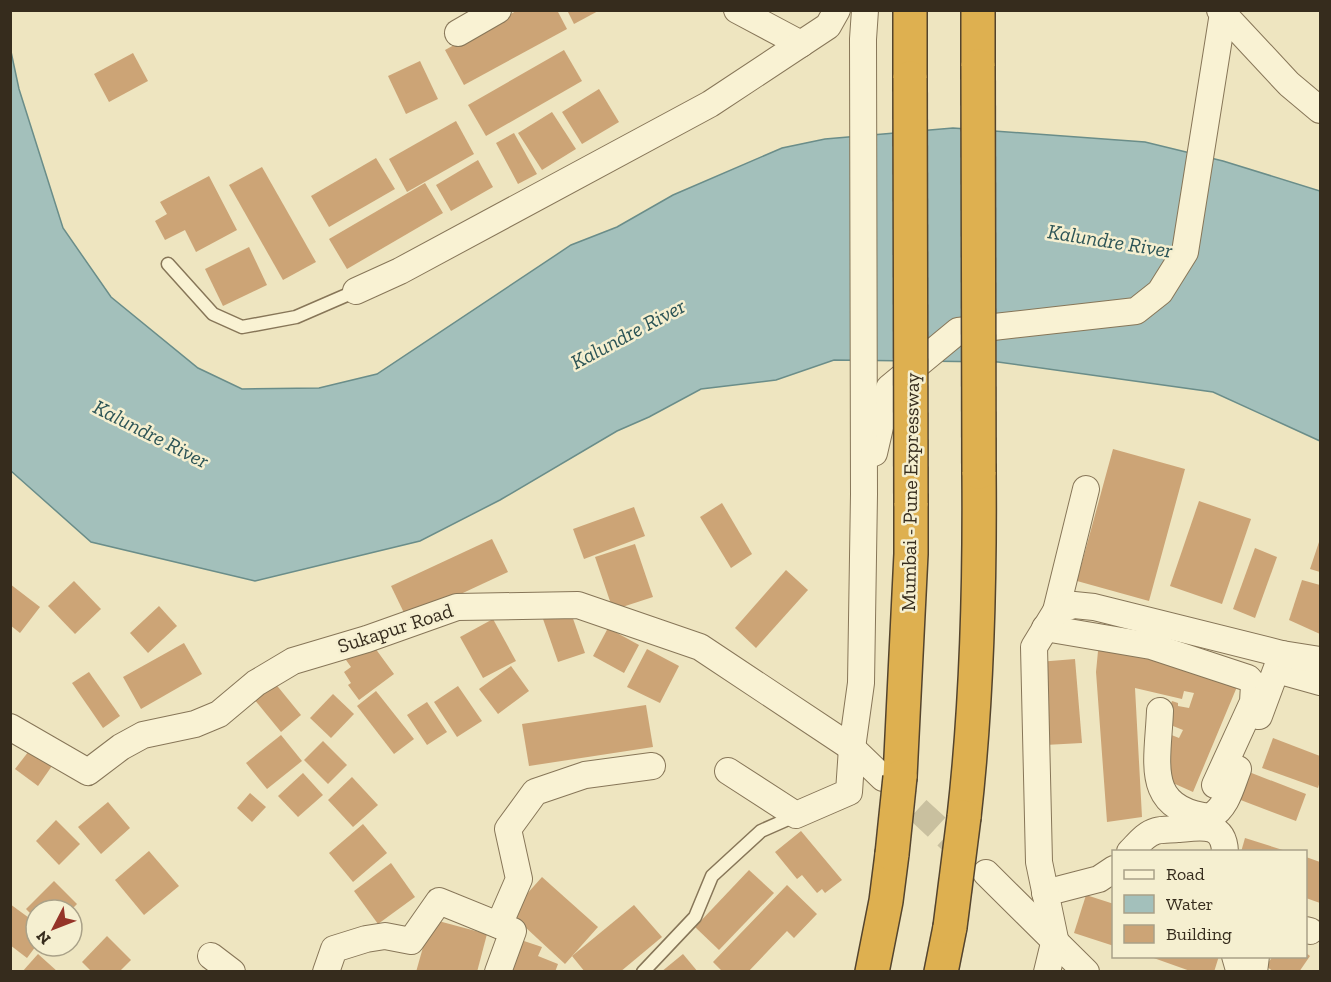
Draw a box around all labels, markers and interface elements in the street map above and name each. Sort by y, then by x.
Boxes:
water label: Kalundre River [1046,218,1175,263]
water label: Kalundre River [566,293,690,374]
street label: Mumbai - Pune Expressway [896,372,924,612]
water label: Kalundre River [89,394,214,474]
street label: Sukapur Road [334,598,456,658]
legend [1112,850,1307,958]
text: Road [1166,863,1205,885]
text: Water [1166,893,1213,915]
north arrow [24,898,84,958]
text: Building [1166,923,1232,945]
text: N [32,927,54,949]

